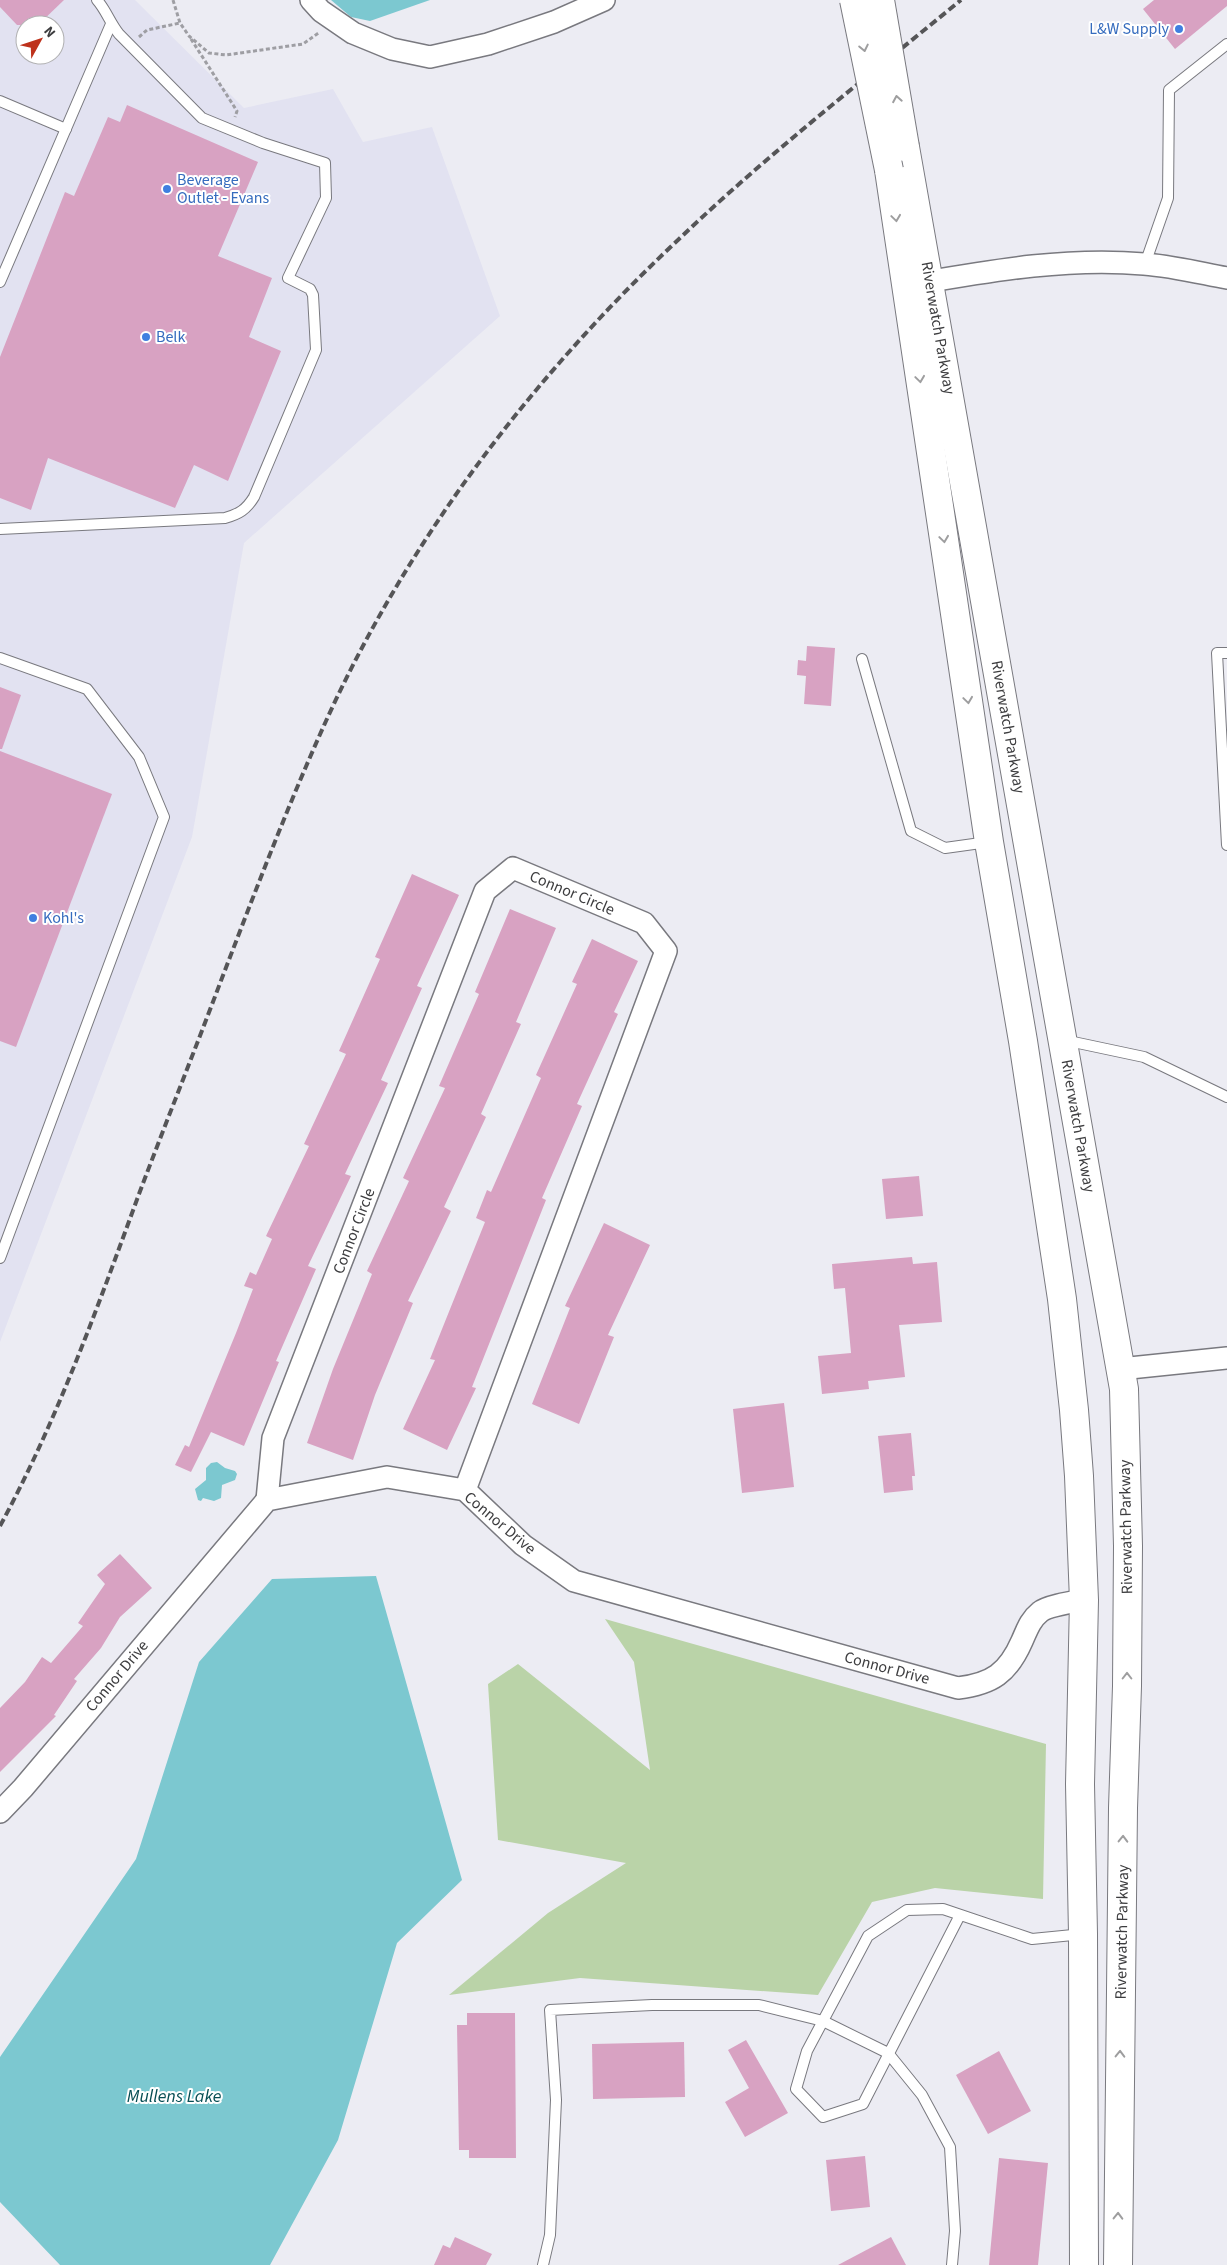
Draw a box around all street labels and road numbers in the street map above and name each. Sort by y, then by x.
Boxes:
street label: Riverwatch Parkway [915,260,961,397]
street label: Riverwatch Parkway [985,659,1031,796]
street label: Connor Circle [526,865,618,921]
street label: Riverwatch Parkway [1055,1058,1101,1195]
street label: Connor Circle [328,1185,381,1277]
street label: Riverwatch Parkway [1114,1459,1138,1594]
street label: Connor Drive [459,1486,541,1560]
street label: Connor Drive [80,1635,154,1717]
street label: Connor Drive [842,1646,932,1690]
street label: Riverwatch Parkway [1110,1864,1134,1999]

